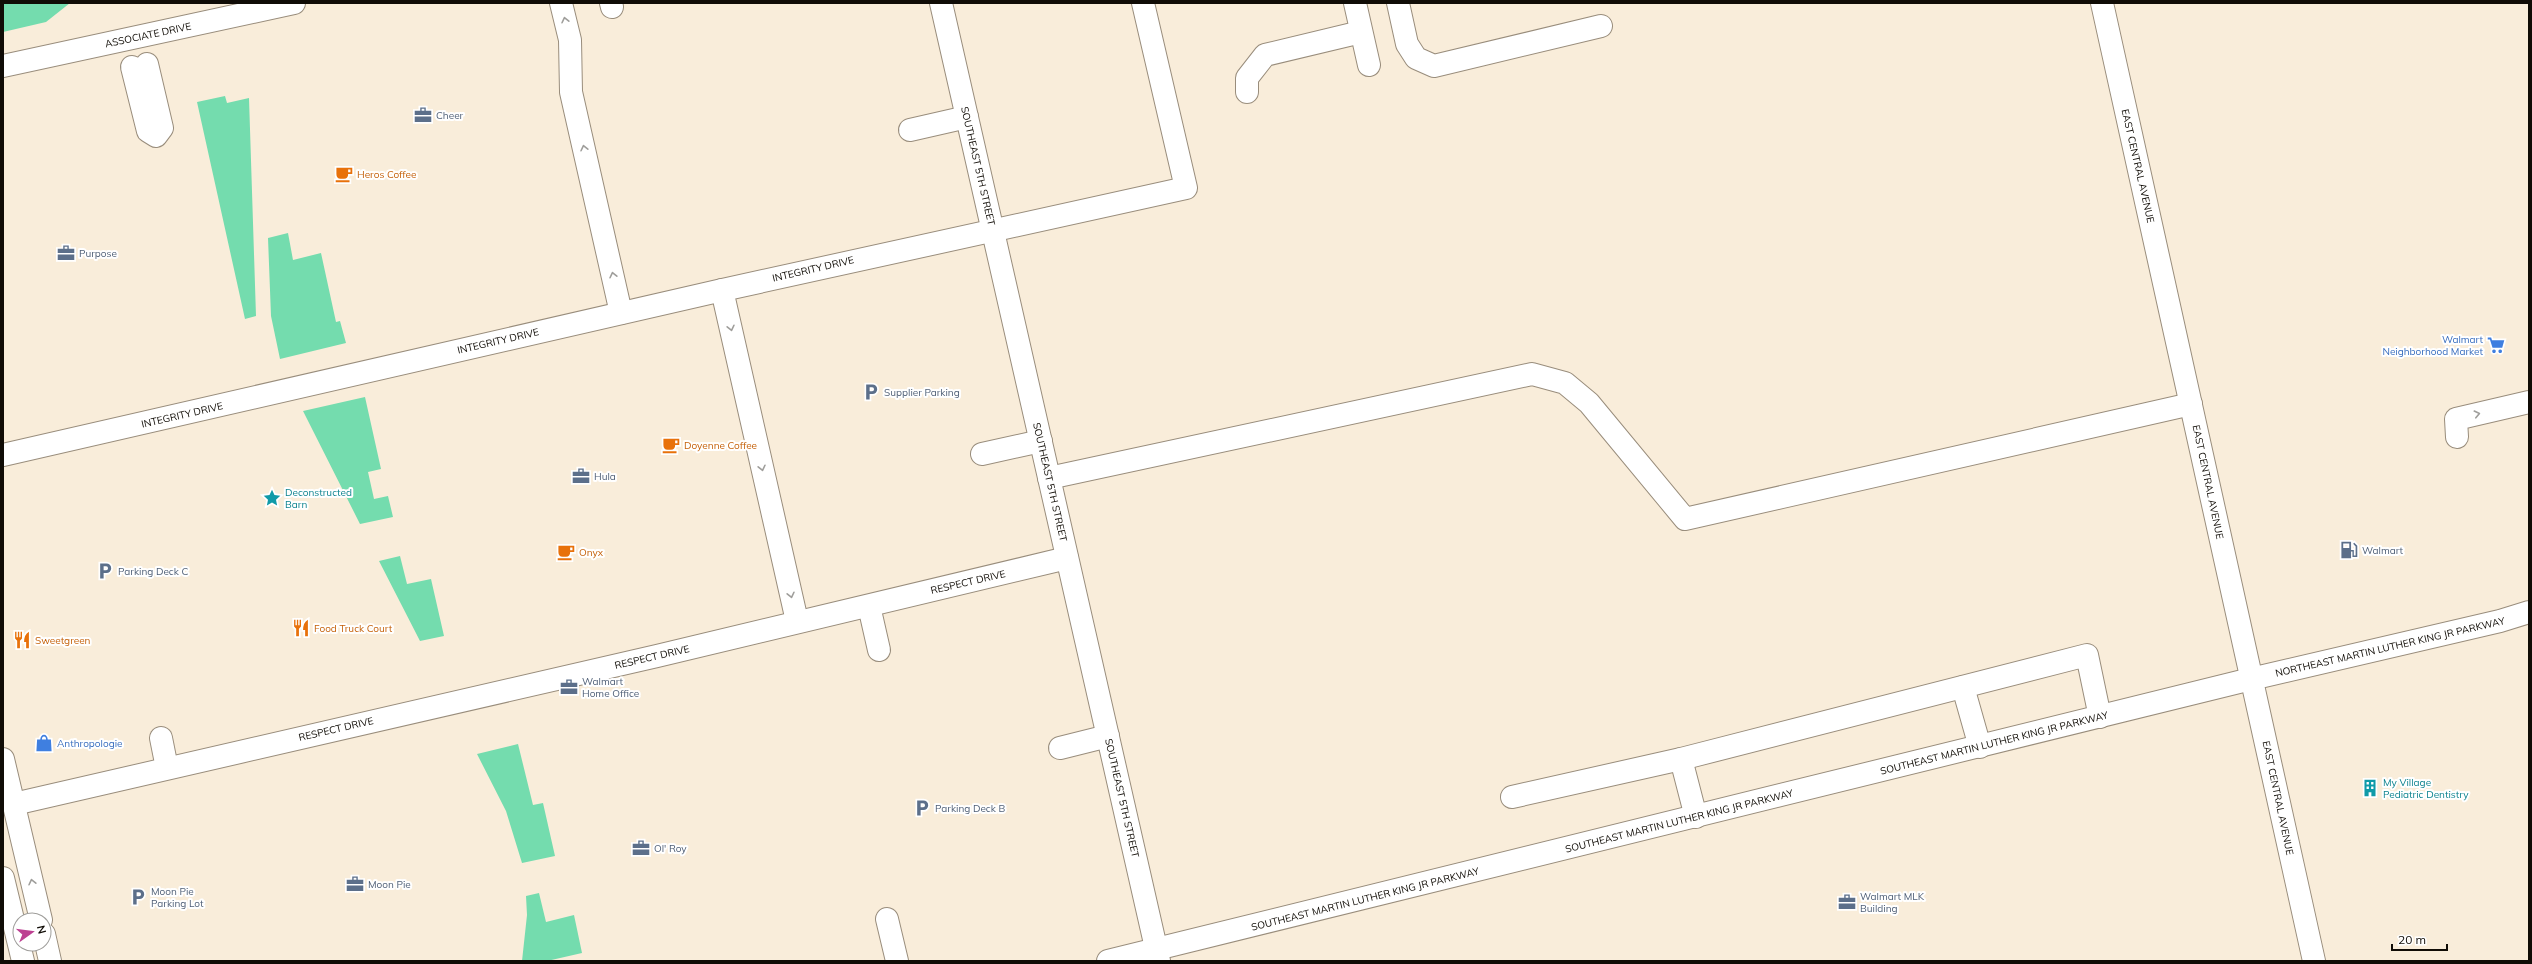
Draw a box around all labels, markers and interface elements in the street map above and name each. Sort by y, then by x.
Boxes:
one-way arrow [562,17,570,23]
street label: ASSOCIATE DRIVE [104,19,192,50]
office icon: Cheer [413,105,433,125]
street label: SOUTHEAST 5TH STREET [958,105,998,227]
street label: EAST CENTRAL AVENUE [2119,108,2157,224]
place label: Cheer [436,109,464,122]
one-way arrow [581,145,589,151]
cafe icon: Heros Coffee [334,164,354,184]
place label: Heros Coffee [357,168,416,181]
office icon: Purpose [56,243,76,263]
place label: Purpose [79,247,117,260]
street label: INTEGRITY DRIVE [771,253,855,285]
one-way arrow [610,272,618,278]
street label: INTEGRITY DRIVE [456,325,540,357]
one-way arrow [726,325,734,331]
place label: Walmart Neighborhood Market [2382,333,2483,358]
supermarket icon: Walmart Neighborhood Market [2486,335,2506,355]
parking icon: Supplier Parking [861,382,881,402]
place label: Supplier Parking [884,386,960,399]
street label: INTEGRITY DRIVE [140,399,224,431]
one-way arrow [2474,411,2480,419]
street label: SOUTHEAST 5TH STREET [1030,421,1070,543]
street label: EAST CENTRAL AVENUE [2190,424,2226,540]
cafe icon: Doyenne Coffee [661,435,681,455]
place label: Doyenne Coffee [684,439,757,452]
one-way arrow [758,465,766,472]
office icon: Hula [571,466,591,486]
place label: Hula [594,470,616,483]
place label: Deconstructed Barn [285,486,352,511]
place icon: Deconstructed Barn [262,488,282,508]
fuel station icon: Walmart [2339,540,2359,560]
cafe icon: Onyx [556,542,576,562]
place label: Walmart [2362,544,2404,557]
place label: Onyx [579,546,604,559]
parking icon: Parking Deck C [95,561,115,581]
place label: Parking Deck C [118,565,189,578]
street label: RESPECT DRIVE [929,567,1007,597]
one-way arrow [786,592,794,598]
street label: NORTHEAST MARTIN LUTHER KING JR PARKWAY [2274,614,2507,680]
restaurant icon: Food Truck Court [291,618,311,638]
place label: Food Truck Court [314,622,393,635]
restaurant icon: Sweetgreen [12,630,32,650]
place label: Sweetgreen [35,634,91,647]
street label: RESPECT DRIVE [613,642,691,672]
place label: Walmart Home Office [582,675,639,700]
office icon: Walmart Home Office [559,677,579,697]
street label: SOUTHEAST MARTIN LUTHER KING JR PARKWAY [1879,708,2110,778]
street label: RESPECT DRIVE [297,714,375,744]
shop icon: Anthropologie [34,733,54,753]
place label: Anthropologie [57,737,123,750]
street label: SOUTHEAST 5TH STREET [1102,737,1142,859]
street label: EAST CENTRAL AVENUE [2260,740,2296,856]
place label: My Village Pediatric Dentistry [2383,776,2469,801]
building icon: My Village Pediatric Dentistry [2360,778,2380,798]
street label: SOUTHEAST MARTIN LUTHER KING JR PARKWAY [1564,786,1795,856]
parking icon: Parking Deck B [912,798,932,818]
place label: Parking Deck B [935,802,1006,815]
office icon: Ol' Roy [631,838,651,858]
place label: Ol' Roy [654,842,687,855]
street label: SOUTHEAST MARTIN LUTHER KING JR PARKWAY [1250,864,1481,934]
office icon: Moon Pie [345,874,365,894]
place label: Moon Pie [368,878,411,891]
one-way arrow [28,879,36,885]
place label: Moon Pie Parking Lot [151,885,204,910]
parking icon: Moon Pie Parking Lot [128,887,148,907]
place label: Walmart MLK Building [1860,890,1925,915]
office icon: Walmart MLK Building [1837,892,1857,912]
north arrow [12,912,52,952]
text: N [34,924,50,935]
scale bar [2392,926,2447,952]
text: 20 m [2398,932,2426,947]

